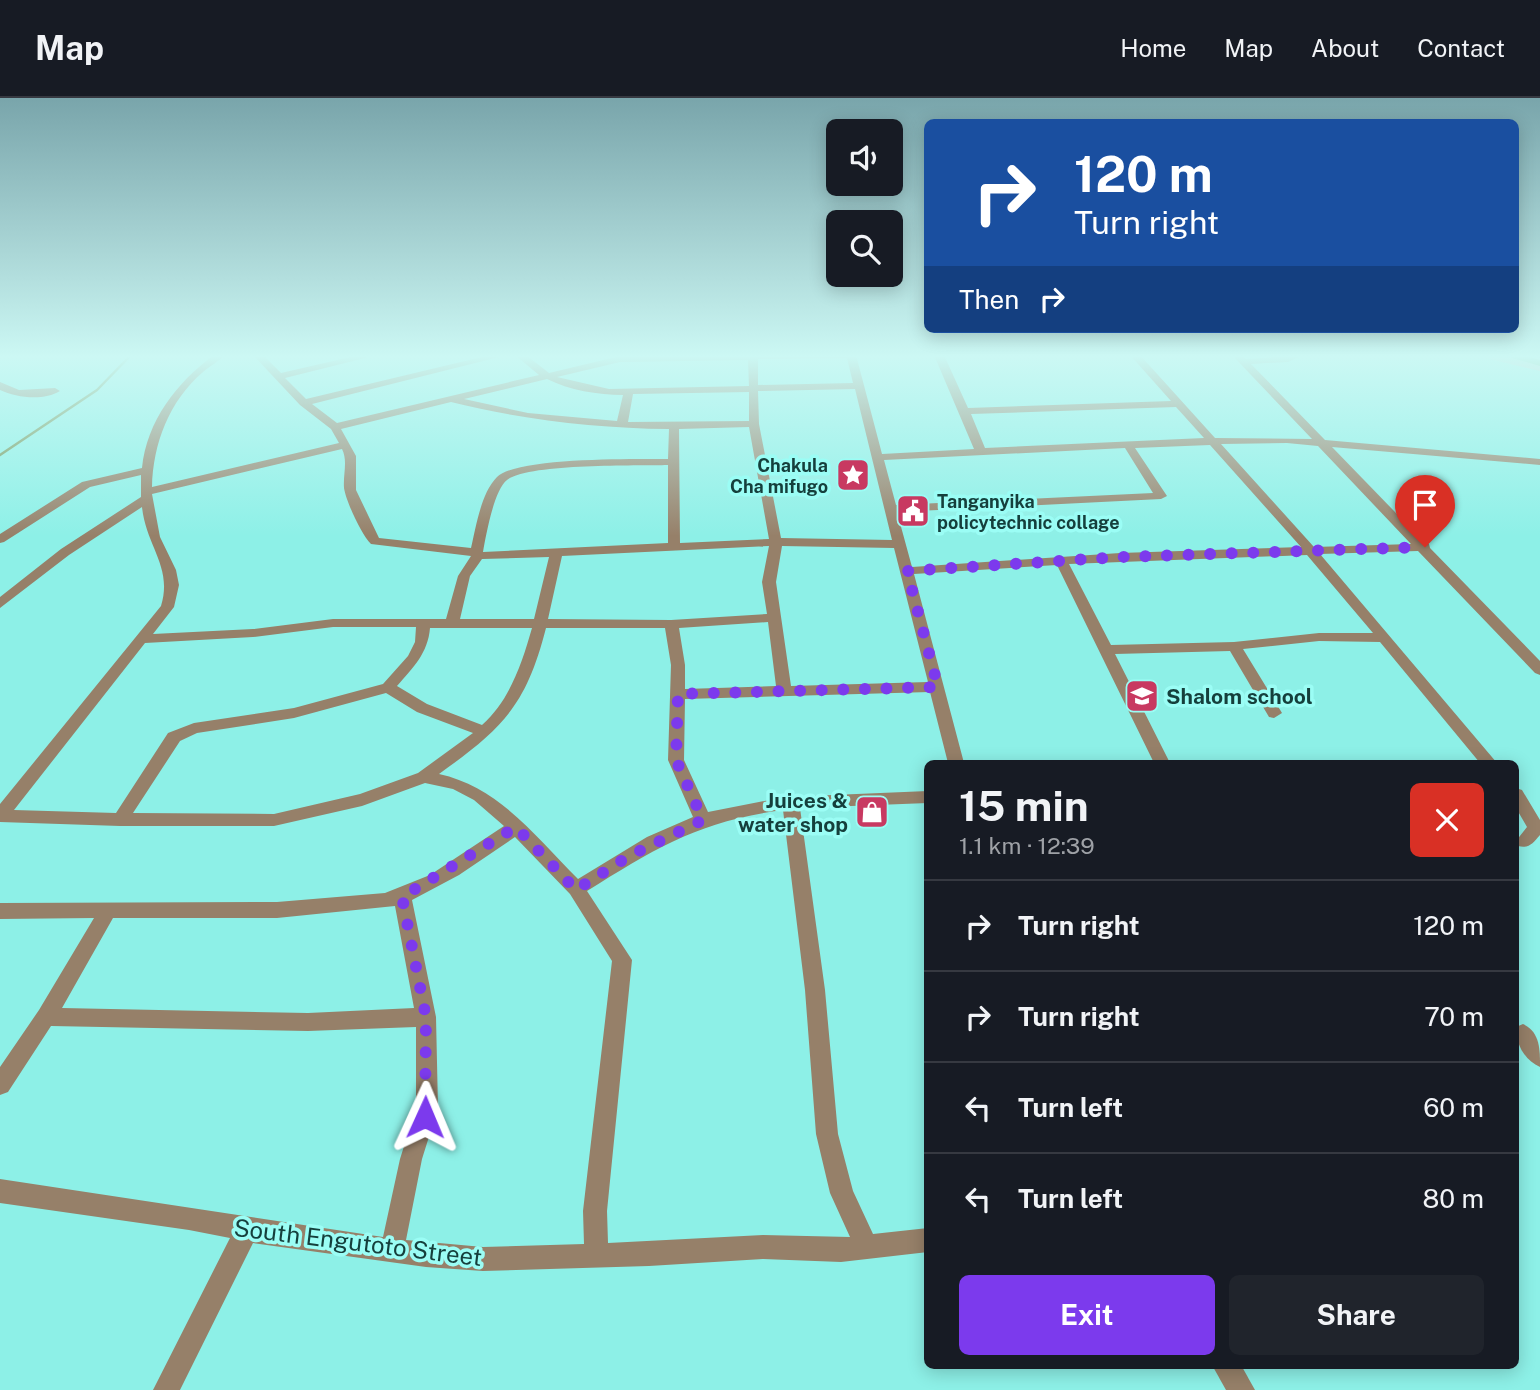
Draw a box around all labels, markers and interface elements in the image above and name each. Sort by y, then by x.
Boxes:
text: Map [35,29,104,67]
text: Home [1120,34,1186,62]
text: Map [1224,34,1273,62]
text: About [1311,34,1379,62]
text: Contact [1417,34,1505,62]
map controls [826,119,903,287]
button: sound [826,119,903,196]
text: 120 m [1074,145,1213,203]
icon: right [959,147,1050,238]
text: Turn right [1074,204,1219,241]
button: search [826,210,903,287]
icon: right [1033,280,1071,318]
text: Then [959,284,1019,315]
place label: Chakula Cha mifugo [730,455,828,497]
place icon: Chakula Cha mifugo [834,456,872,494]
pin [1395,475,1455,547]
icon: arrive [1406,486,1444,524]
place label: Tanganyika policytechnic collage [937,491,1120,533]
public building icon: Tanganyika policytechnic collage [894,492,932,530]
school or university icon: Shalom school [1123,677,1161,715]
place label: Shalom school [1166,684,1313,709]
text: 15 min [959,781,1089,830]
button: close [1410,783,1484,857]
place label: Juices & water shop [738,788,848,837]
shop icon: Juices & water shop [853,793,891,831]
text: 1.1 km · 12:39 [959,832,1095,859]
icon: right [959,907,997,945]
text: Turn right [1018,910,1140,941]
text: 120 m [1413,910,1484,941]
icon: right [959,998,997,1036]
text: Turn right [1018,1001,1140,1032]
text: 70 m [1424,1001,1484,1032]
position arrow [388,1080,462,1154]
icon: left [959,1089,997,1127]
text: Turn left [1018,1092,1123,1123]
text: 60 m [1423,1092,1484,1123]
icon: left [959,1180,997,1218]
text: Turn left [1018,1183,1123,1214]
text: 80 m [1423,1183,1484,1214]
street label: South Engutoto Street [232,1213,484,1271]
button: Exit [959,1275,1215,1355]
button: Share [1229,1275,1484,1355]

